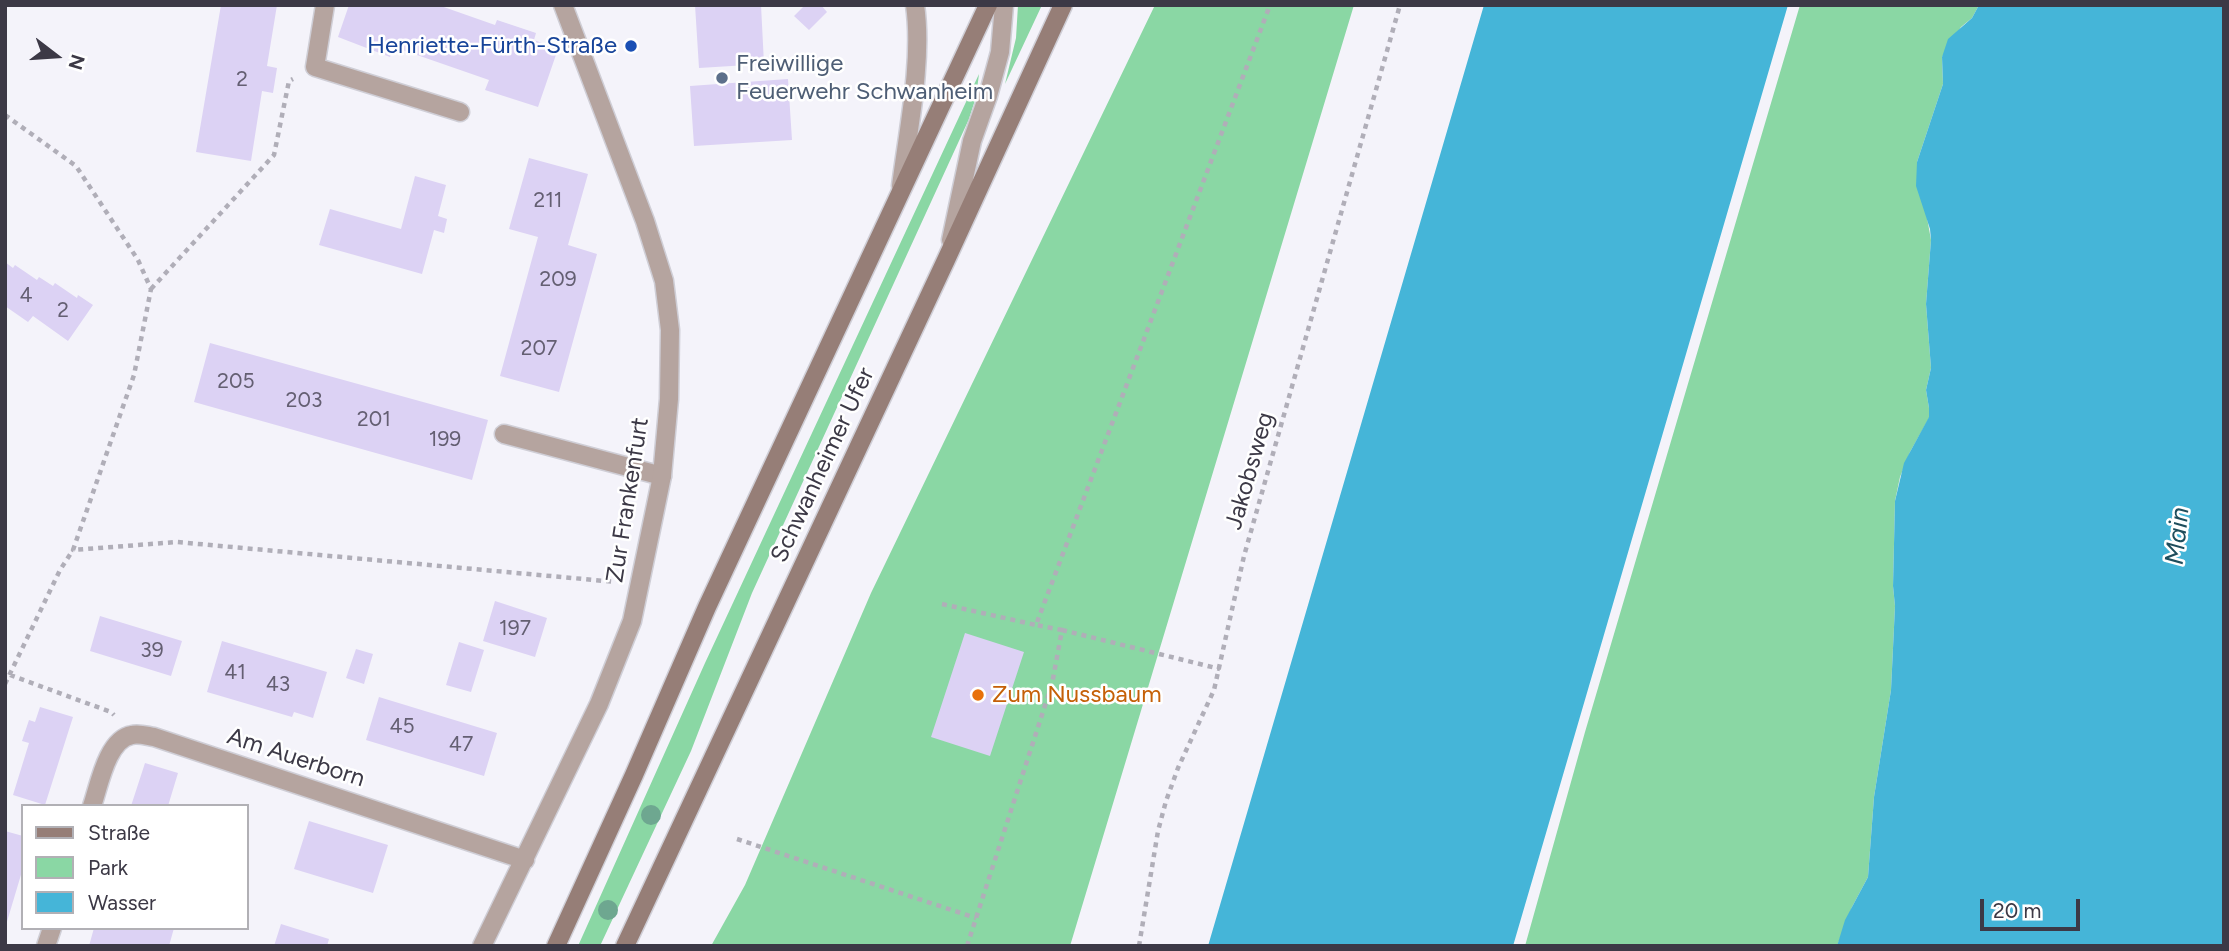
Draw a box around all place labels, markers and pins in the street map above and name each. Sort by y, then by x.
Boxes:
place label: Henriette-Fürth-Straße [367,32,617,60]
marker: Henriette-Fürth-Straße [623,38,639,54]
place label: Freiwillige Feuerwehr Schwanheim [736,50,993,106]
marker: Freiwillige Feuerwehr Schwanheim [714,70,730,86]
place label: Zum Nussbaum [992,681,1162,709]
marker: Zum Nussbaum [970,687,986,703]

